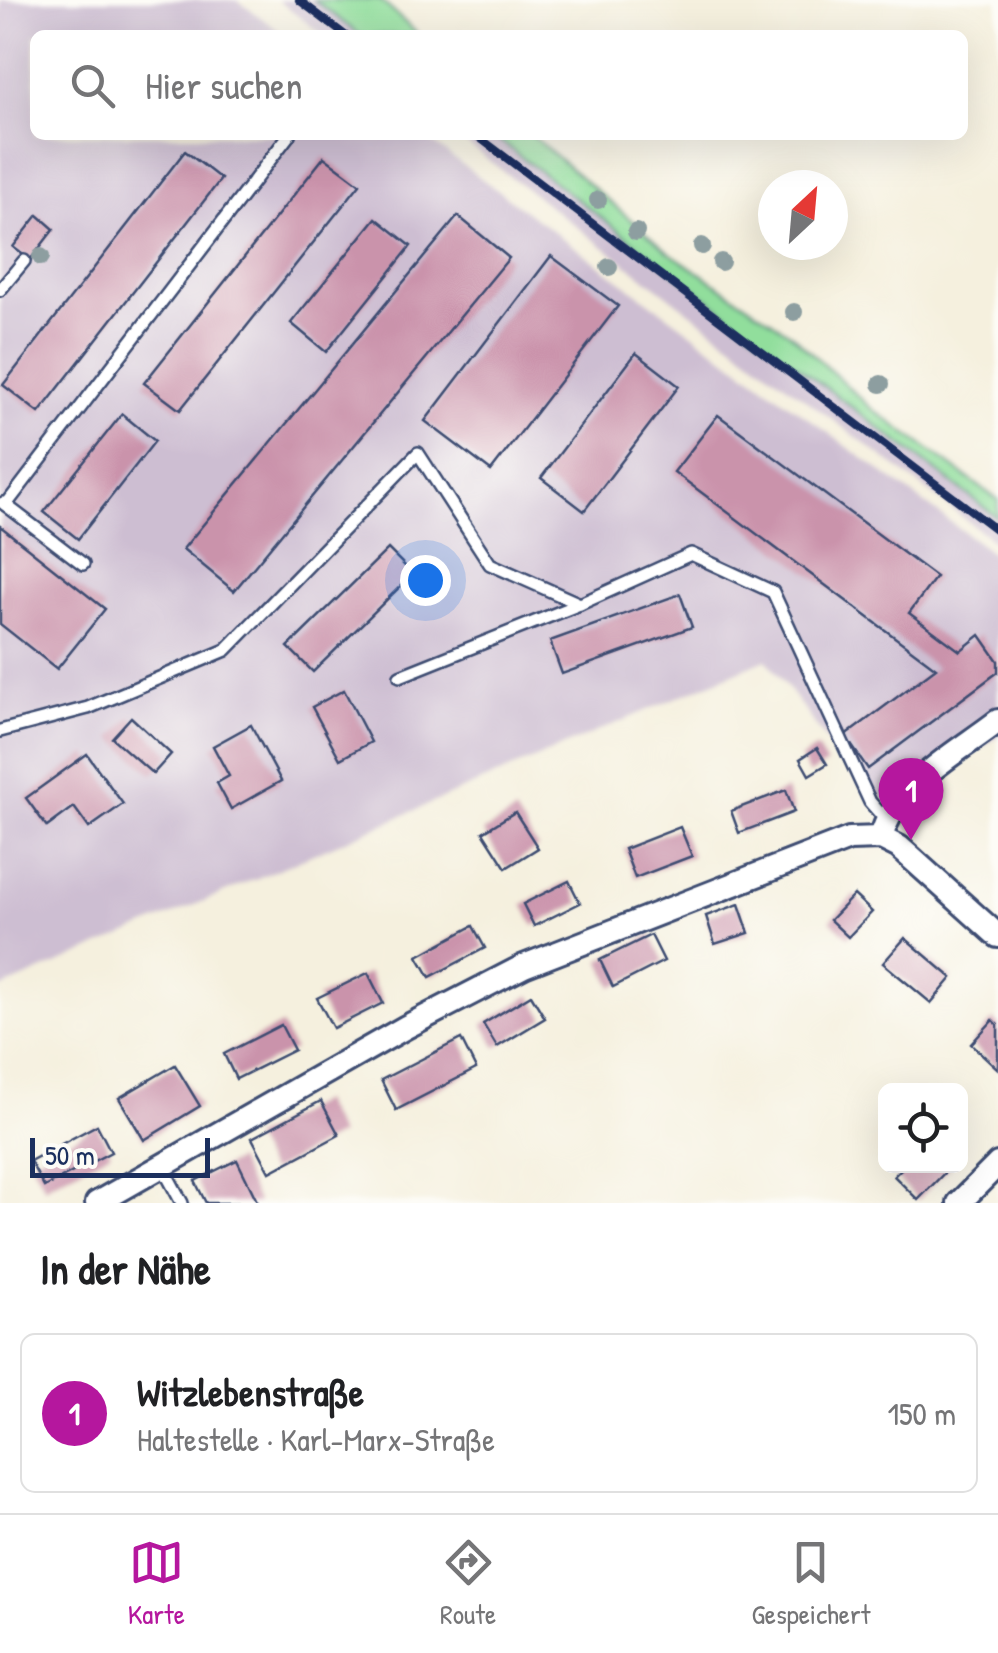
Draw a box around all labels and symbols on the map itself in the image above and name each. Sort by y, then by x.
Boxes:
north arrow [758,170,848,260]
your location [400,555,451,606]
pin: 1 [878,758,944,840]
scale bar [30,1133,210,1178]

